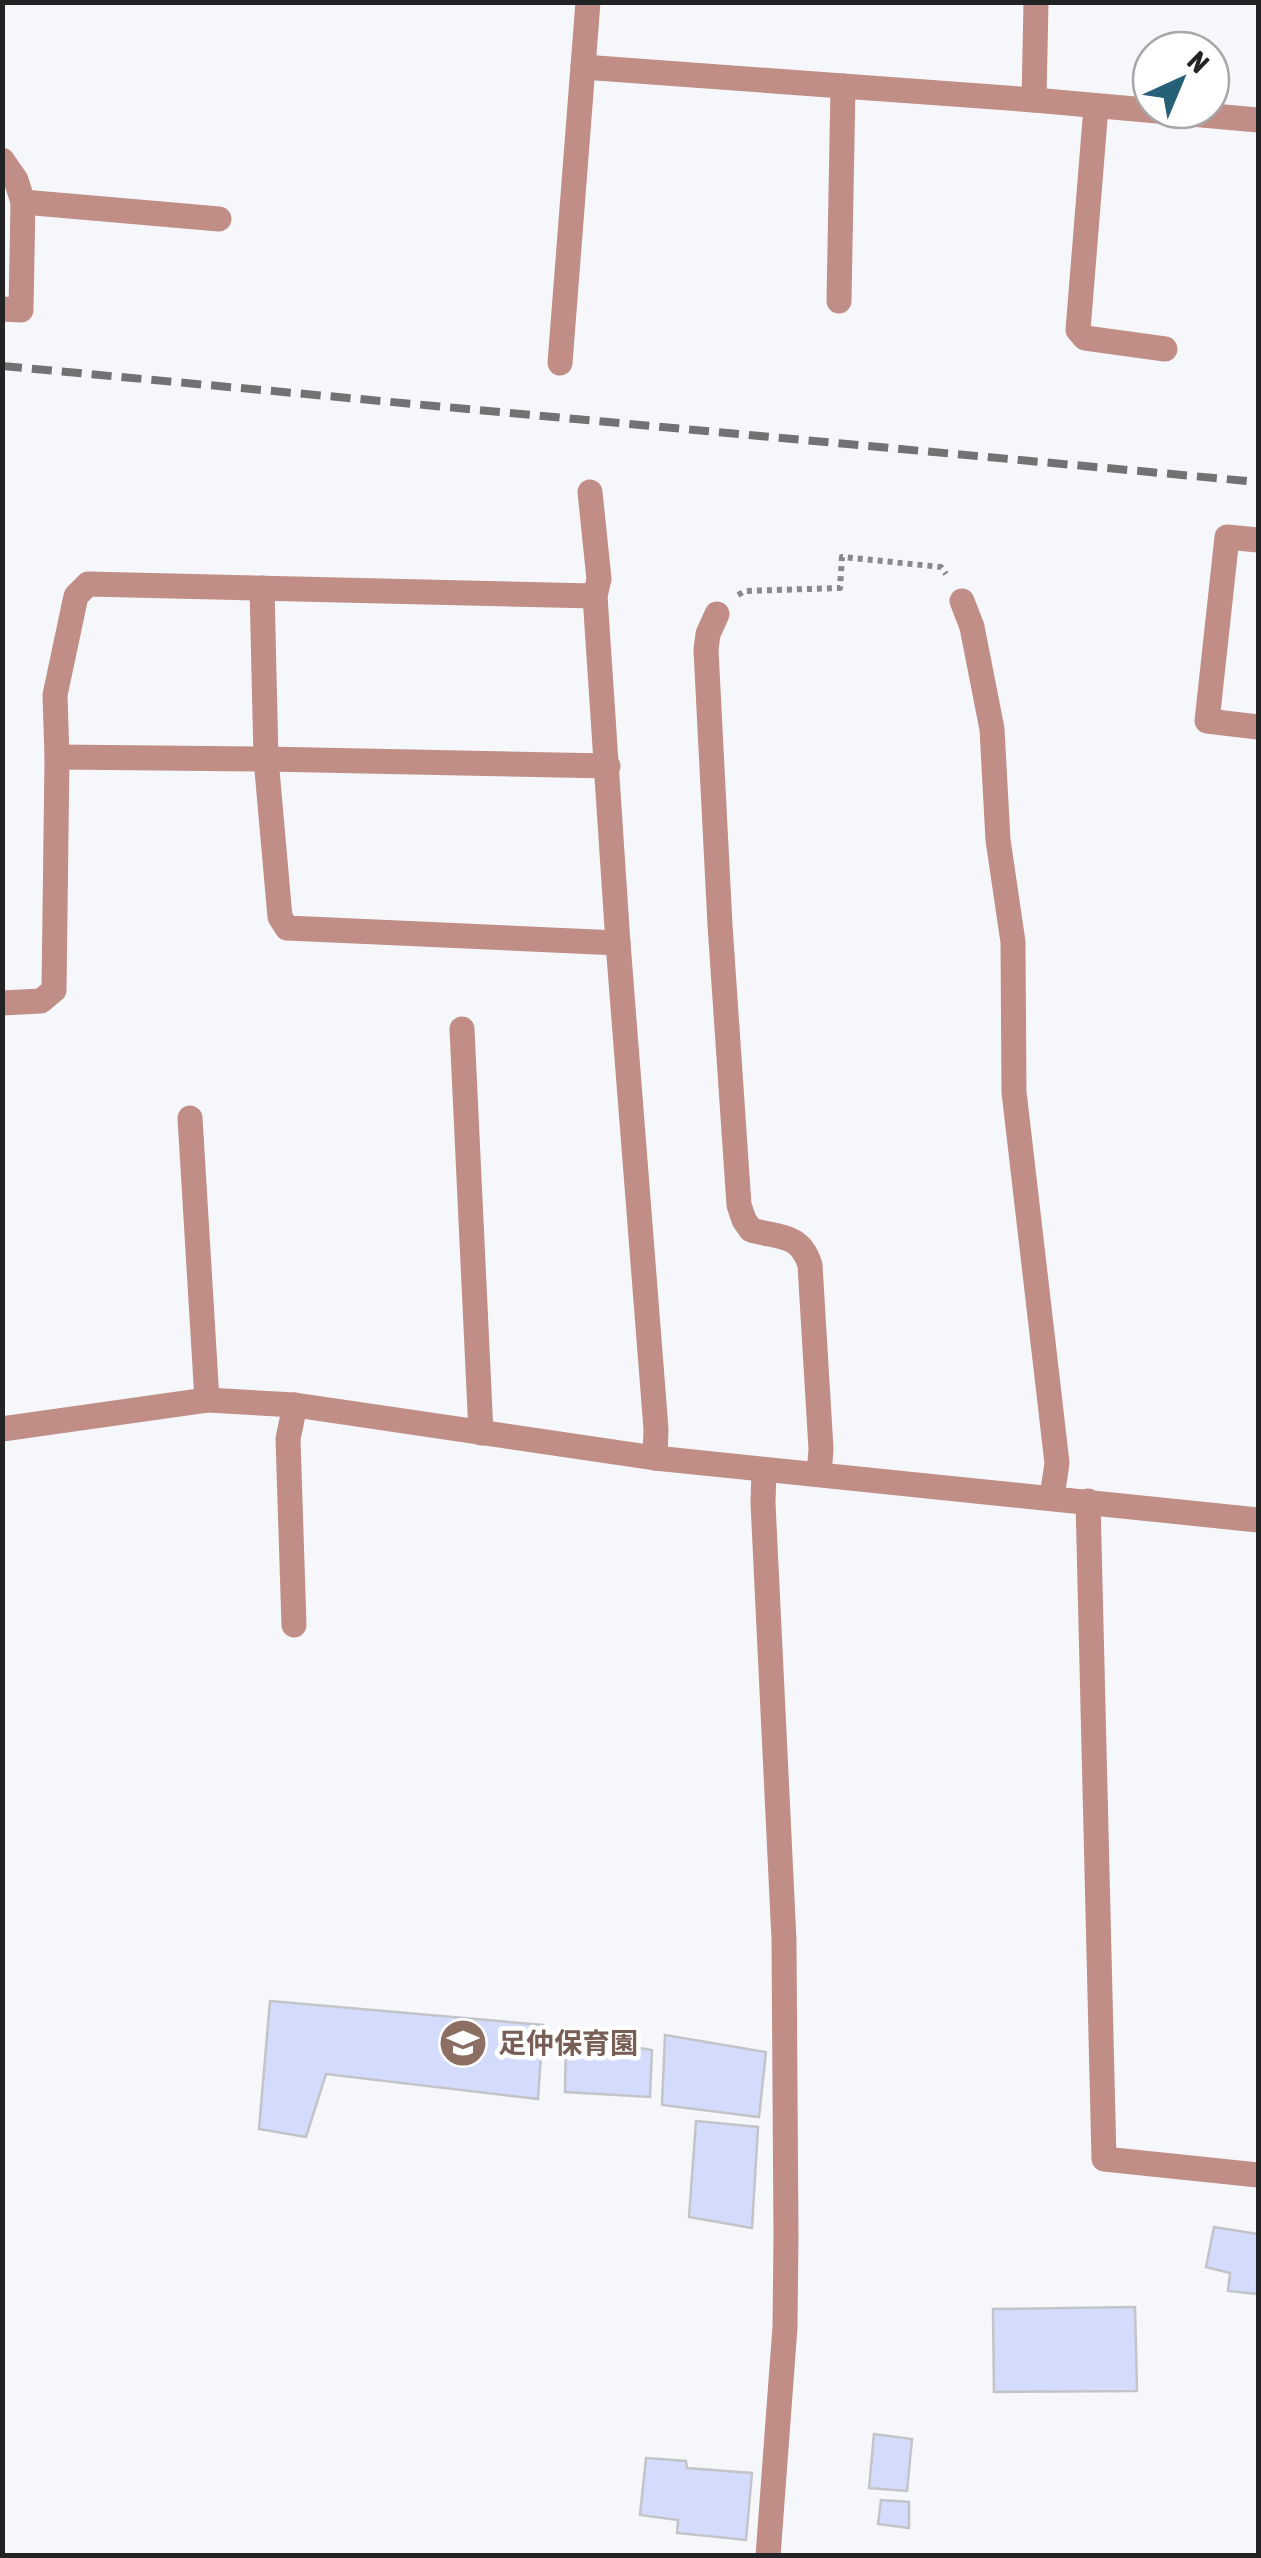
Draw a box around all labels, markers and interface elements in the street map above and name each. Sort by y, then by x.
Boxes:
north arrow [1131,30,1231,130]
text: N [1181,45,1215,79]
school or university icon: 足仲保育園 [437,2017,489,2069]
place label: 足仲保育園 [498,2027,638,2059]

